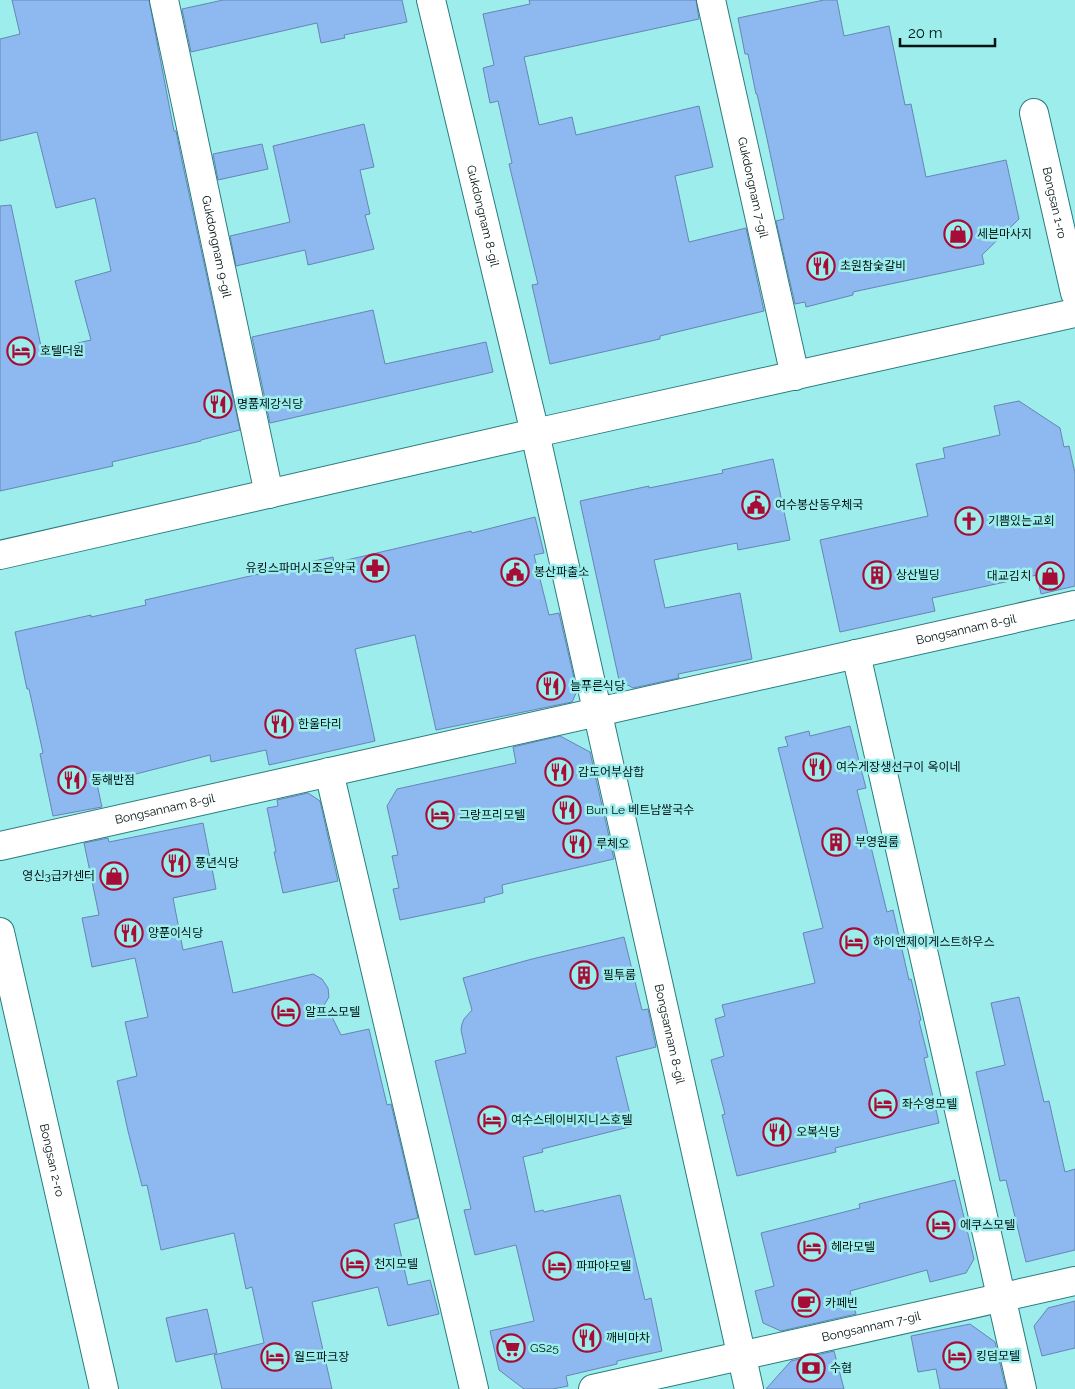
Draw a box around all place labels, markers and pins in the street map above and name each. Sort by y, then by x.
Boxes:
shop icon: 세븐마사지 [943,219,973,249]
place label: 세븐마사지 [977,227,1032,241]
restaurant icon: 초원참숯갈비 [806,251,836,281]
place label: 초원참숯갈비 [840,259,906,273]
hotel icon: 호텔더원 [6,336,36,366]
place label: 호텔더원 [40,344,84,358]
restaurant icon: 명품제강식당 [203,389,233,419]
place label: 명품제강식당 [237,397,303,411]
public building icon: 여수봉산동우체국 [741,490,771,520]
place label: 여수봉산동우체국 [775,498,863,512]
church icon: 기쁨있는교회 [954,506,984,536]
place label: 기쁨있는교회 [988,514,1054,528]
pharmacy icon: 유킹스파머시조은약국 [360,553,390,583]
public building icon: 봉산파출소 [500,557,530,587]
building icon: 상산빌딩 [862,560,892,590]
place label: 유킹스파머시조은약국 [246,561,356,575]
shop icon: 대교김치 [1035,561,1065,591]
place label: 봉산파출소 [534,565,589,579]
place label: 상산빌딩 [896,568,940,582]
place label: 대교김치 [987,569,1031,583]
restaurant icon: 늘푸른식당 [536,671,566,701]
place label: 늘푸른식당 [570,679,625,693]
restaurant icon: 한울타리 [264,709,294,739]
place label: 한울타리 [298,717,342,731]
restaurant icon: 여수게장생선구이 옥이네 [802,752,832,782]
restaurant icon: 감도어부삼합 [544,757,574,787]
place label: 여수게장생선구이 옥이네 [836,760,961,774]
restaurant icon: 동해반점 [57,765,87,795]
place label: 감도어부삼합 [578,765,644,779]
place label: 동해반점 [91,773,135,787]
restaurant icon: Bun Le 베트남쌀국수 [552,795,582,825]
hotel icon: 그랑프리모텔 [425,800,455,830]
place label: Bun Le 베트남쌀국수 [586,803,694,817]
place label: 그랑프리모텔 [459,808,525,822]
building icon: 부영원룸 [821,827,851,857]
restaurant icon: 루체오 [562,829,592,859]
place label: 부영원룸 [855,835,899,849]
place label: 루체오 [596,837,629,851]
restaurant icon: 풍년식당 [161,848,191,878]
place label: 풍년식당 [195,856,239,870]
shop icon: 영신3급카센터 [99,861,129,891]
place label: 영신3급카센터 [22,869,95,883]
restaurant icon: 양푼이식당 [114,918,144,948]
place label: 양푼이식당 [148,926,203,940]
hotel icon: 하이앤제이게스트하우스 [839,927,869,957]
place label: 하이앤제이게스트하우스 [873,935,994,949]
building icon: 필투룸 [569,960,599,990]
place label: 필투룸 [603,968,636,982]
hotel icon: 알프스모텔 [271,997,301,1027]
place label: 알프스모텔 [305,1005,360,1019]
hotel icon: 좌수영모텔 [868,1089,898,1119]
place label: 좌수영모텔 [902,1097,957,1111]
hotel icon: 여수스테이비지니스호텔 [477,1105,507,1135]
place label: 여수스테이비지니스호텔 [511,1113,632,1127]
restaurant icon: 오복식당 [762,1117,792,1147]
place label: 오복식당 [796,1125,840,1139]
hotel icon: 에쿠스모텔 [926,1210,956,1240]
place label: 에쿠스모텔 [960,1218,1015,1232]
hotel icon: 헤라모텔 [797,1232,827,1262]
place label: 헤라모텔 [831,1240,875,1254]
hotel icon: 천지모텔 [340,1249,370,1279]
hotel icon: 파파야모텔 [542,1251,572,1281]
place label: 천지모텔 [374,1257,418,1271]
place label: 파파야모텔 [576,1259,631,1273]
cafe icon: 카페빈 [791,1288,821,1318]
place label: 카페빈 [825,1296,858,1310]
restaurant icon: 깨비마차 [572,1323,602,1353]
place label: 깨비마차 [606,1331,650,1345]
supermarket icon: GS25 [496,1333,526,1363]
place label: GS25 [530,1341,559,1355]
hotel icon: 킹덤모텔 [942,1341,972,1371]
hotel icon: 월드파크장 [260,1342,290,1372]
place label: 킹덤모텔 [976,1349,1020,1363]
place label: 월드파크장 [294,1350,349,1364]
bank icon: 수협 [796,1353,826,1383]
place label: 수협 [830,1361,852,1375]

